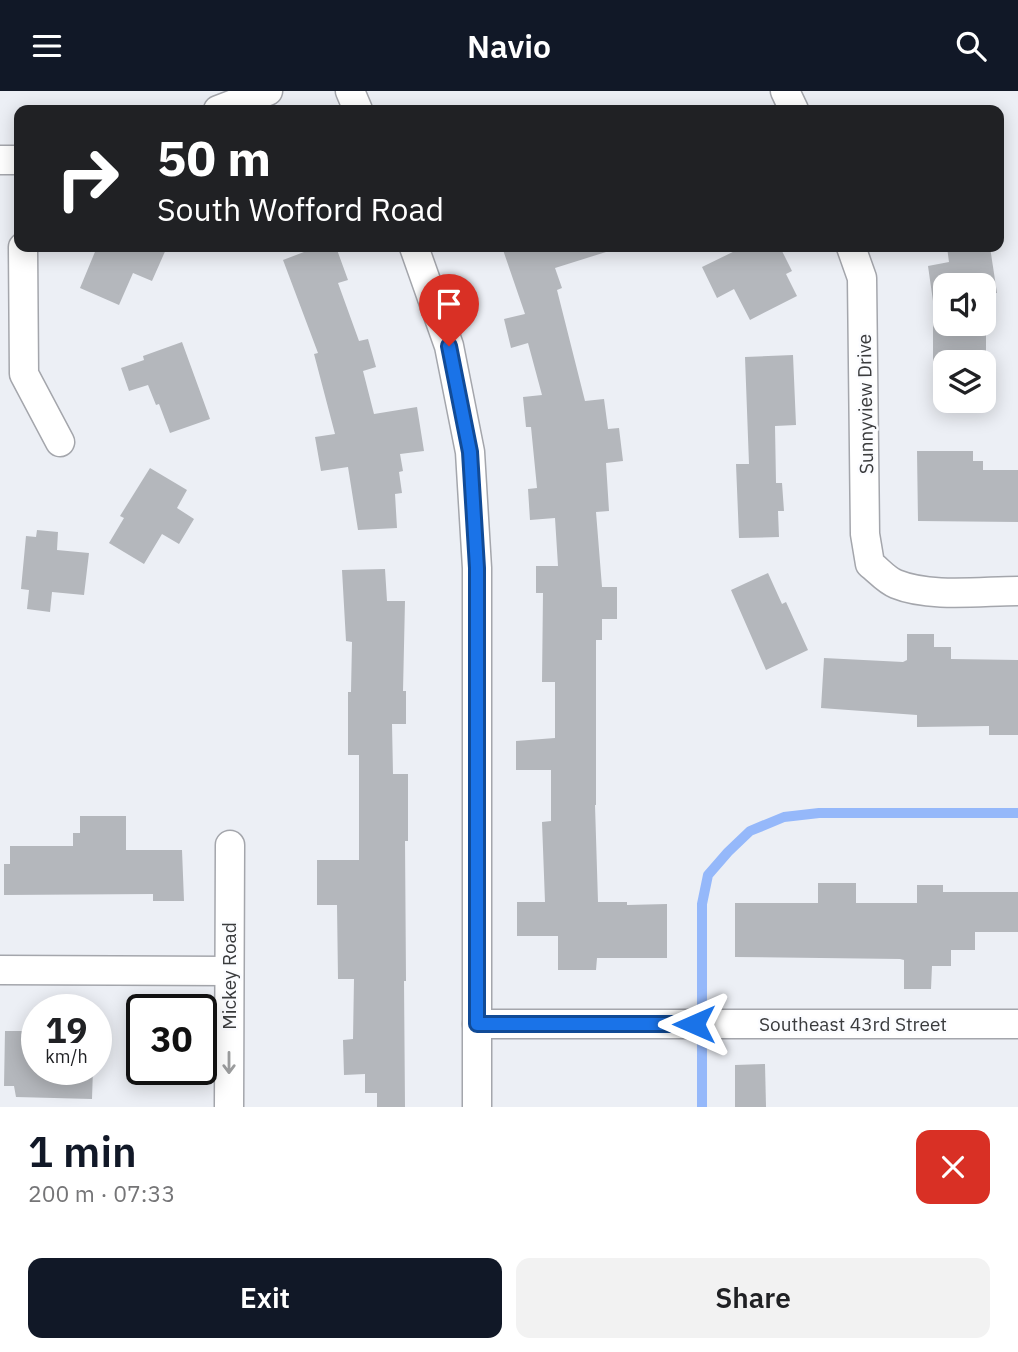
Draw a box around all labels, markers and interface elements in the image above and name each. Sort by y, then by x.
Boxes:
text: Navio [467,25,551,67]
icon: menu [28,27,66,65]
icon: search [952,27,990,65]
text: 50 m [157,126,271,189]
icon: right [42,133,133,224]
text: South Wofford Road [157,188,444,230]
map controls [933,273,996,413]
button: sound [933,273,996,336]
pin [419,274,479,346]
icon: arrive [430,285,468,323]
street label: Sunnyview Drive [852,334,878,474]
button: layers [933,350,996,413]
street label: Mickey Road [217,922,241,1030]
position arrow [657,987,731,1061]
speed limit sign: 30 [126,994,217,1085]
text: 19 [45,1007,88,1053]
street label: Southeast 43rd Street [759,1012,947,1036]
text: km/h [45,1045,88,1068]
one-way arrow [222,1052,236,1075]
text: 1 min [28,1124,137,1179]
button: close [916,1130,990,1204]
text: 200 m · 07:33 [28,1178,175,1208]
button: Exit [28,1258,502,1338]
button: Share [516,1258,990,1338]

